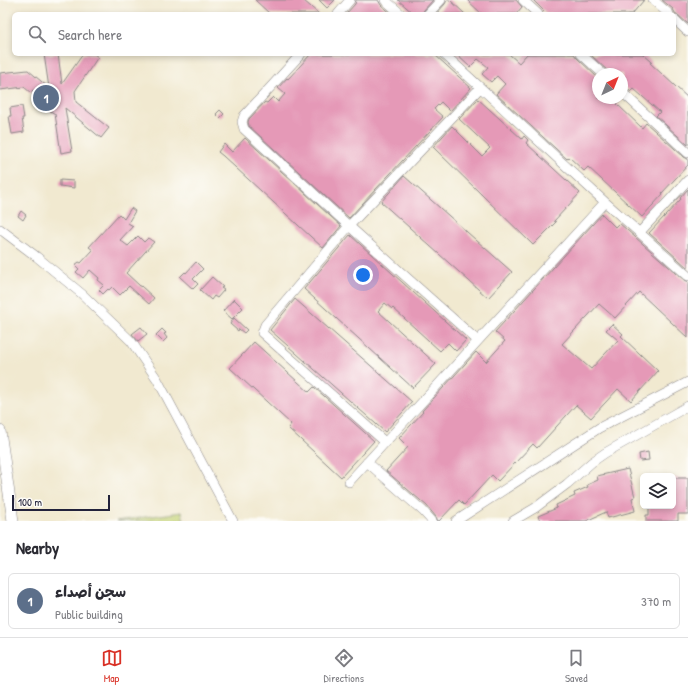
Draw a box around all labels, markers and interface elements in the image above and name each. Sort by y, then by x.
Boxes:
search box [12,12,676,56]
icon: search [26,23,48,45]
text: Search here [58,24,122,45]
north arrow [592,68,628,104]
pin: 1 [33,83,59,113]
your location [353,265,373,285]
map controls [640,473,676,509]
button: layers [640,473,676,509]
scale bar [12,493,110,512]
text: 100 m [18,495,42,509]
text: Nearby [16,536,59,559]
text: سجن أصداء [55,581,126,602]
text: 1 [28,592,32,610]
text: 370 m [641,592,671,610]
text: Public building [55,605,123,623]
tab: Map [101,647,123,685]
tab: Directions [324,647,364,685]
tab: Saved [565,647,587,685]

